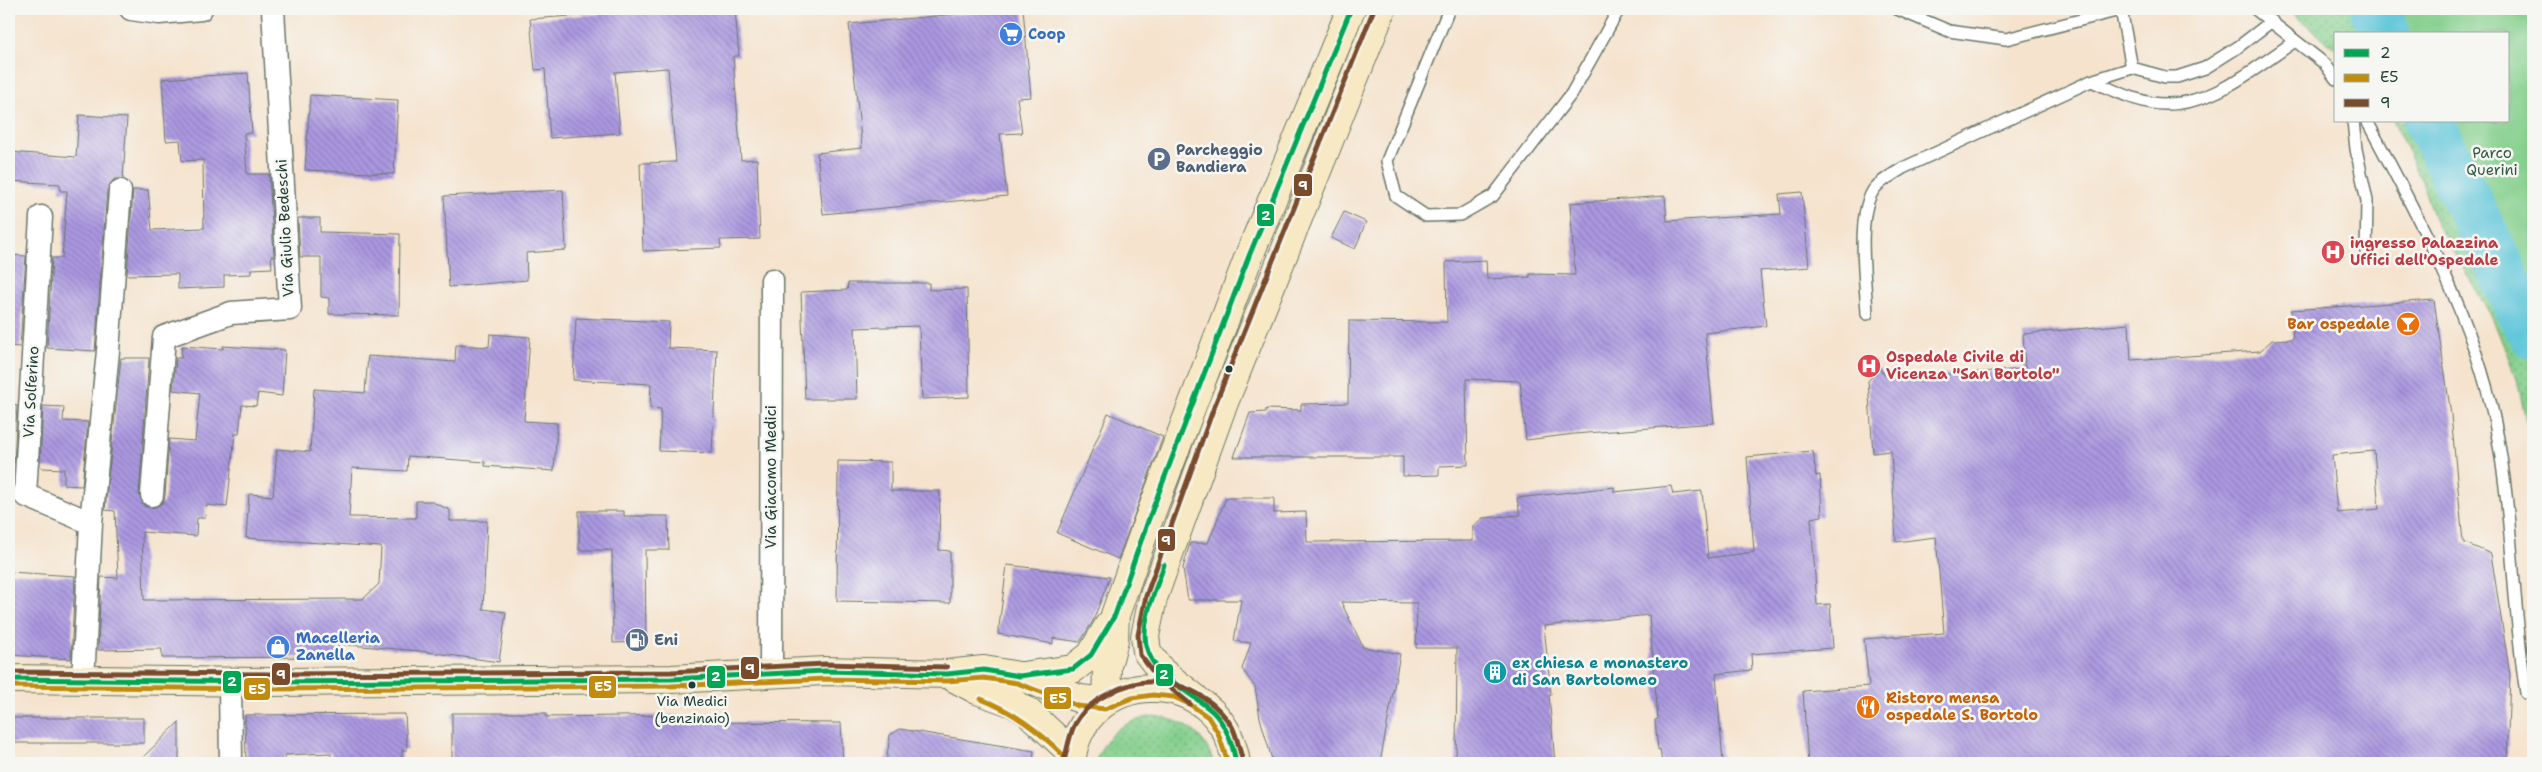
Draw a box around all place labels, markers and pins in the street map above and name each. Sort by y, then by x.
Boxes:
supermarket icon: Coop [998,21,1024,47]
place label: Coop [1028,24,1066,44]
place label: Parcheggio Bandiera [1176,140,1263,177]
parking icon: Parcheggio Bandiera [1146,146,1172,172]
place label: ingresso Palazzina Uffici dell'Ospedale [2350,233,2499,270]
hospital icon: ingresso Palazzina Uffici dell'Ospedale [2320,239,2346,265]
bar icon: Bar ospedale [2395,311,2421,337]
place label: Bar ospedale [2287,314,2390,334]
place label: Ospedale Civile di Vicenza "San Bortolo" [1886,347,2060,384]
hospital icon: Ospedale Civile di Vicenza "San Bortolo" [1856,353,1882,379]
unlabelled marker [1224,364,1234,374]
fuel station icon: Eni [624,627,650,653]
place label: Macelleria Zanella [296,628,381,665]
place label: Eni [654,630,678,650]
shop icon: Macelleria Zanella [265,634,291,660]
place label: ex chiesa e monastero di San Bartolomeo [1512,653,1688,690]
building icon: ex chiesa e monastero di San Bartolomeo [1482,659,1508,685]
marker: Via Medici (benzinaio) [687,680,697,690]
place label: Ristoro mensa ospedale S. Bortolo [1886,688,2038,725]
place label: Via Medici (benzinaio) [654,692,730,727]
restaurant icon: Ristoro mensa ospedale S. Bortolo [1855,694,1881,720]

